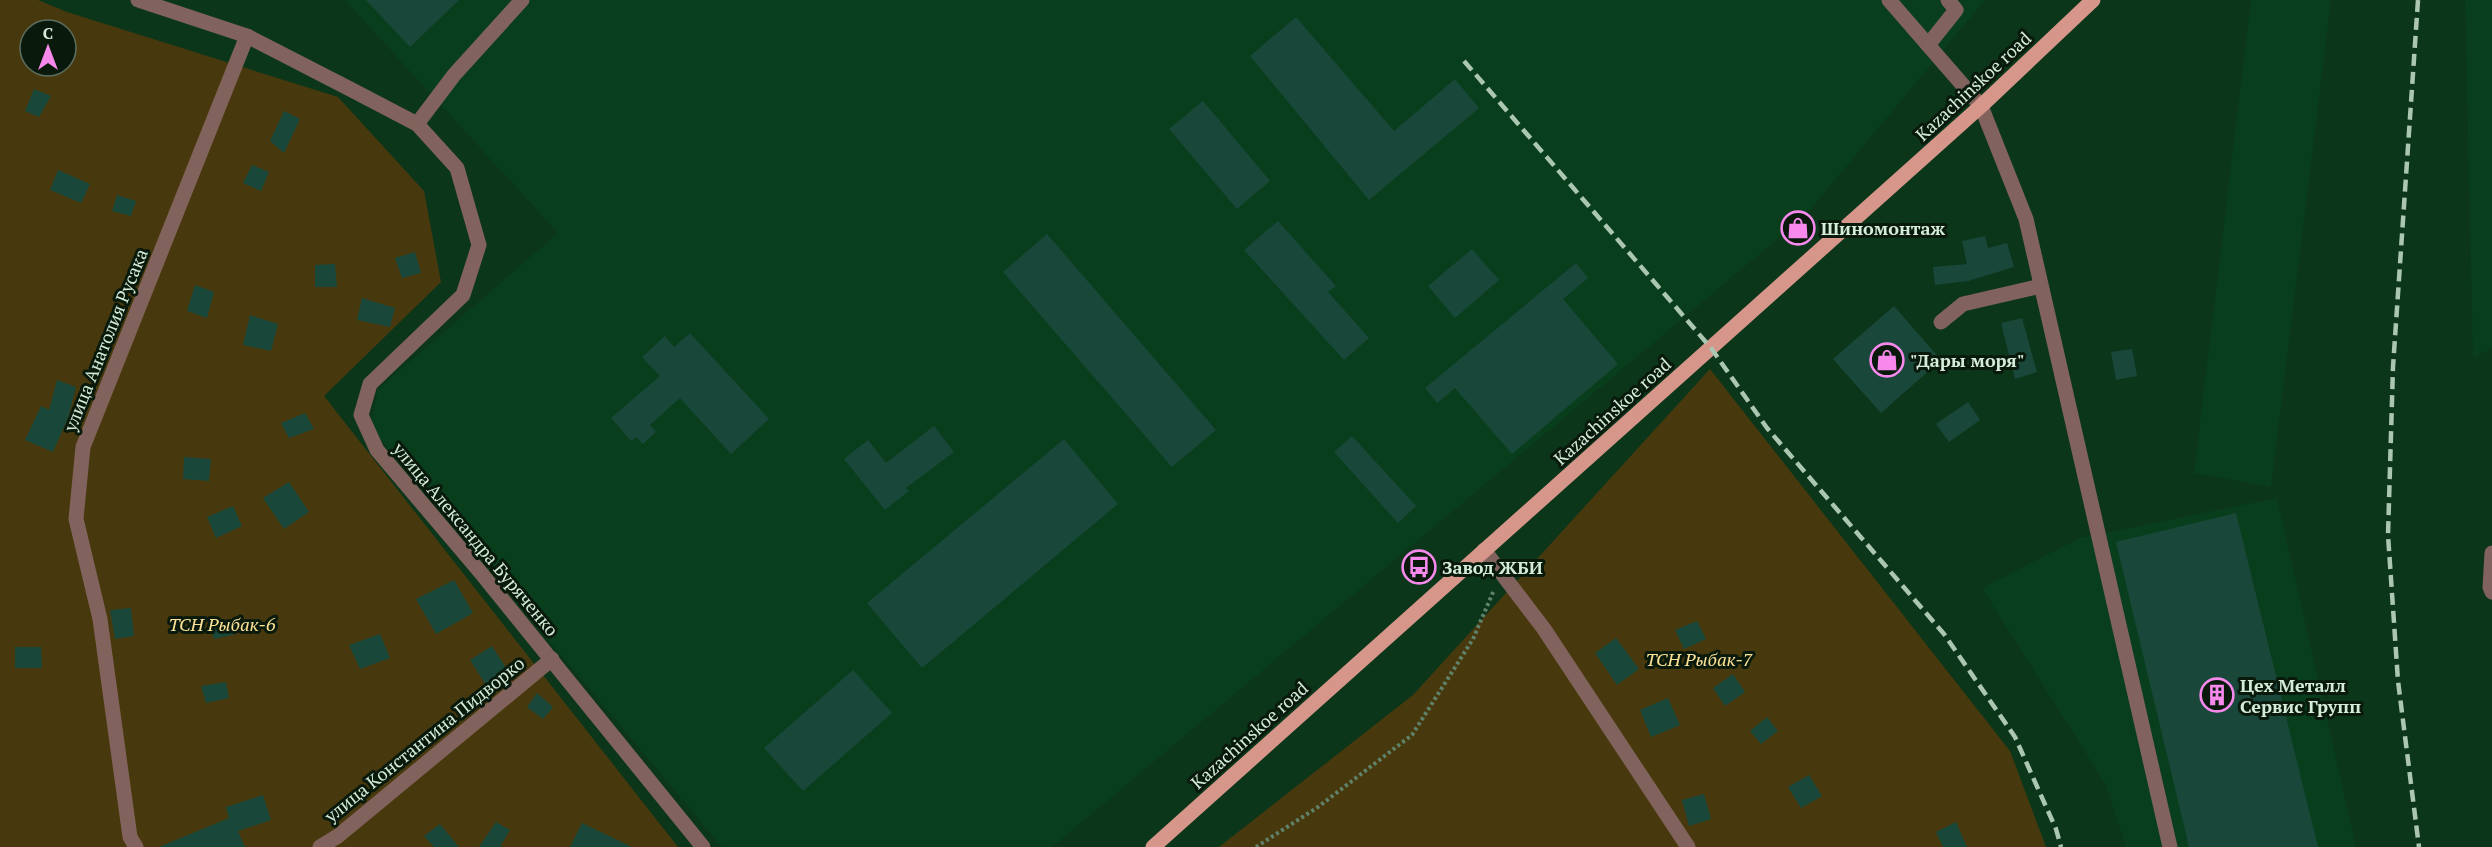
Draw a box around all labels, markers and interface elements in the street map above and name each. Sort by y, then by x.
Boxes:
north arrow [18,18,78,78]
text: С [43,22,53,44]
street label: Kazachinskoe road [1910,26,2036,146]
shop icon: Шиномонтаж [1780,210,1816,246]
place label: Шиномонтаж [1821,216,1946,240]
street label: улица Анатолия Русака [57,245,153,436]
shop icon: "Дары моря" [1869,342,1905,378]
place label: "Дары моря" [1910,348,2024,372]
street label: Kazachinskoe road [1548,352,1676,470]
street label: улица Александра Буряченко [387,436,564,641]
bus stop icon: Завод ЖБИ [1401,549,1437,585]
place label: Завод ЖБИ [1442,555,1543,579]
park label: ТСН Рыбак-6 [169,612,276,636]
park label: ТСН Рыбак-7 [1646,647,1753,671]
street label: улица Константина Пидворко [318,651,529,828]
place label: Цех Металл Сервис Групп [2240,673,2361,718]
street label: Kazachinskoe road [1185,676,1313,794]
building icon: Цех Металл Сервис Групп [2199,677,2235,713]

